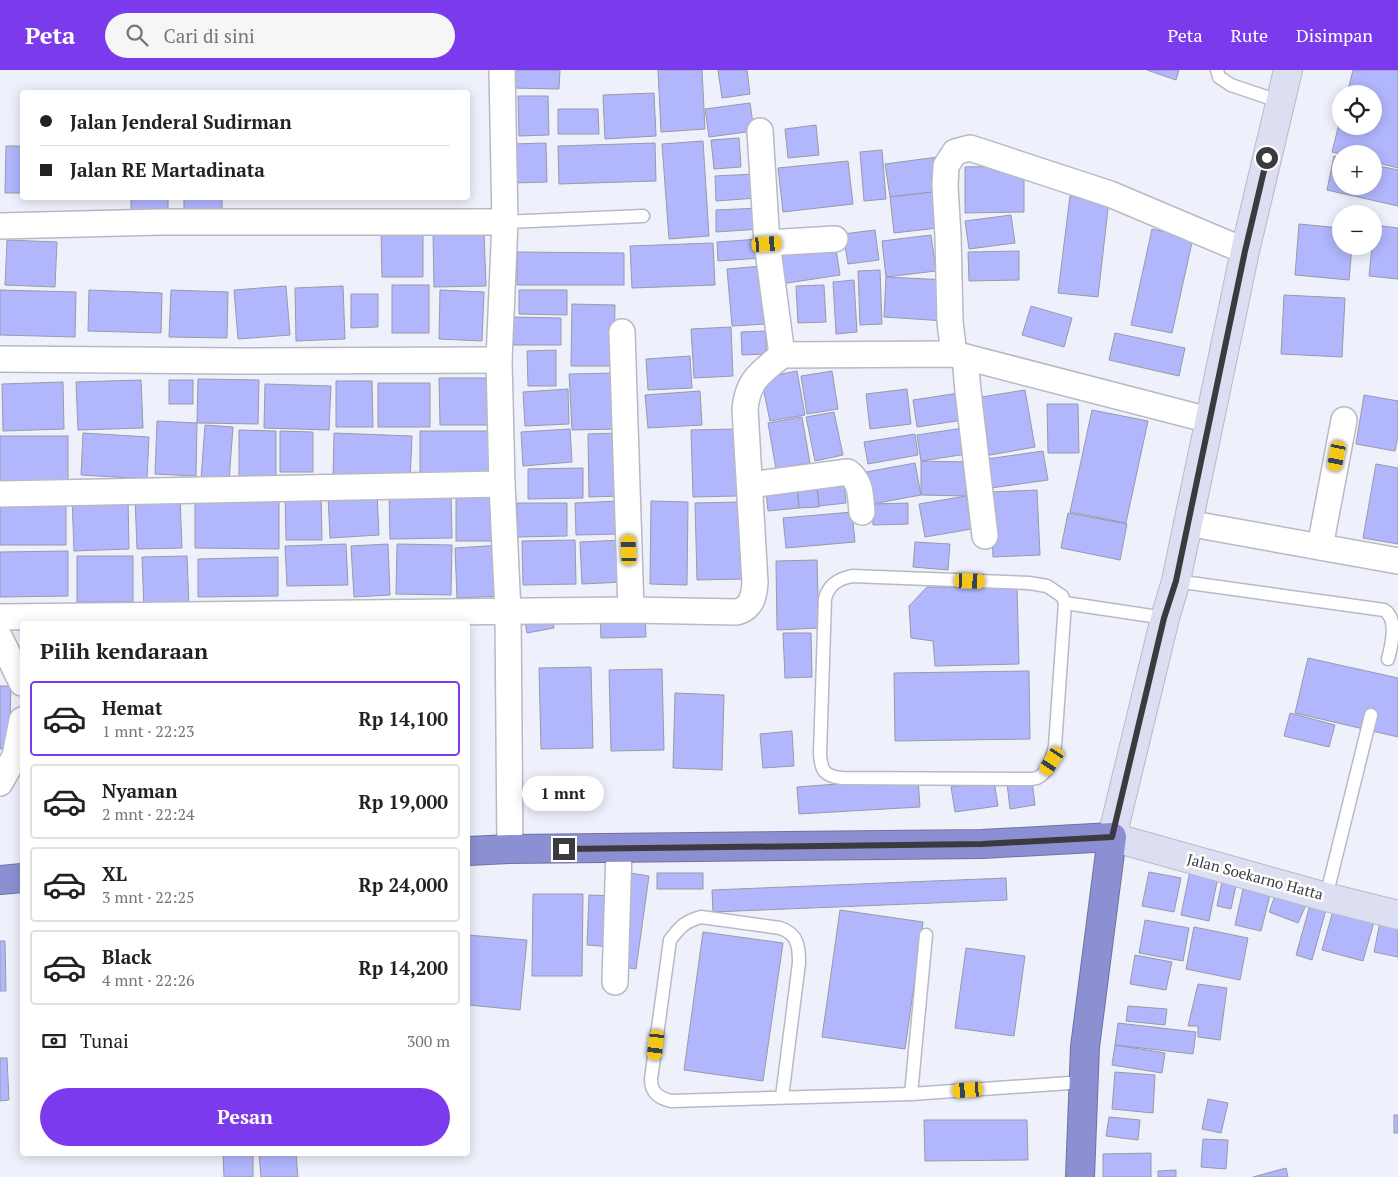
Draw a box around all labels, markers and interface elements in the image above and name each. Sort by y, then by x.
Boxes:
search box [105,13,455,58]
text: Peta [25,19,75,51]
icon: search [123,21,151,49]
text: Cari di sini [163,23,255,48]
text: Peta [1168,23,1203,47]
text: Rute [1231,23,1268,47]
text: Disimpan [1296,23,1373,47]
map controls [1332,85,1382,255]
button: locate [1332,85,1382,135]
text: Jalan Jenderal Sudirman [70,109,292,134]
button: + [1332,145,1382,195]
route start [1256,147,1278,169]
text: Jalan RE Martadinata [70,157,265,182]
button: − [1332,205,1382,255]
car [751,235,782,253]
car [1326,440,1347,472]
car [620,535,637,565]
car [954,573,985,589]
text: Pilih kendaraan [40,636,208,665]
text: Hemat [102,695,163,720]
icon: car [42,696,87,741]
text: Rp 14,100 [359,706,448,731]
text: 1 mnt · 22:23 [102,720,195,742]
car [1037,744,1066,778]
callout: 1 mnt [523,776,605,812]
text: Nyaman [102,778,177,803]
icon: car [42,779,87,824]
text: 1 mnt [541,782,585,804]
text: Rp 19,000 [359,789,448,814]
text: 2 mnt · 22:24 [102,803,195,825]
route end [553,838,575,860]
street label: Jalan Soekarno Hatta [1185,848,1326,904]
text: XL [102,861,127,886]
icon: car [42,862,87,907]
text: Rp 24,000 [359,872,448,897]
text: 3 mnt · 22:25 [102,886,195,908]
text: Black [102,944,152,969]
icon: car [42,945,87,990]
text: Rp 14,200 [359,955,448,980]
text: 4 mnt · 22:26 [102,969,195,991]
icon: cash [40,1027,68,1055]
text: Tunai [80,1028,129,1053]
car [646,1029,665,1061]
text: 300 m [407,1030,450,1052]
car [952,1081,983,1099]
button: Pesan [40,1088,450,1146]

